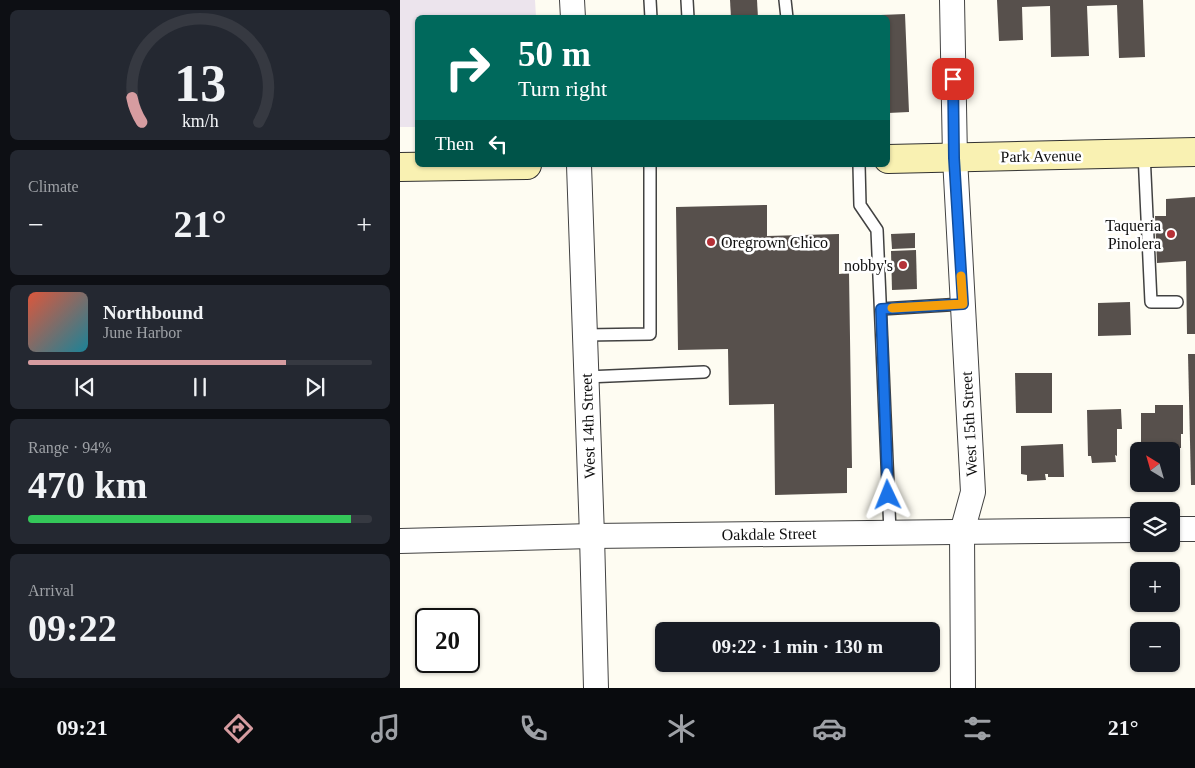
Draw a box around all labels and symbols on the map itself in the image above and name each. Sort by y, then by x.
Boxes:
pin [932,58,974,100]
street label: Park Avenue [1000,147,1082,165]
place label: Taqueria Pinolera [1105,217,1161,252]
marker: Taqueria Pinolera [1165,228,1177,240]
place label: Oregrown Chico [721,234,828,252]
marker: Oregrown Chico [705,236,717,248]
place label: nobby's [844,257,893,275]
marker: nobby's [897,259,909,271]
street label: West 15th Street [958,370,980,477]
street label: West 14th Street [578,373,598,479]
north arrow [1130,442,1180,492]
position arrow [861,468,913,520]
street label: Oakdale Street [722,525,817,543]
speed limit sign: 20 [415,608,480,673]

